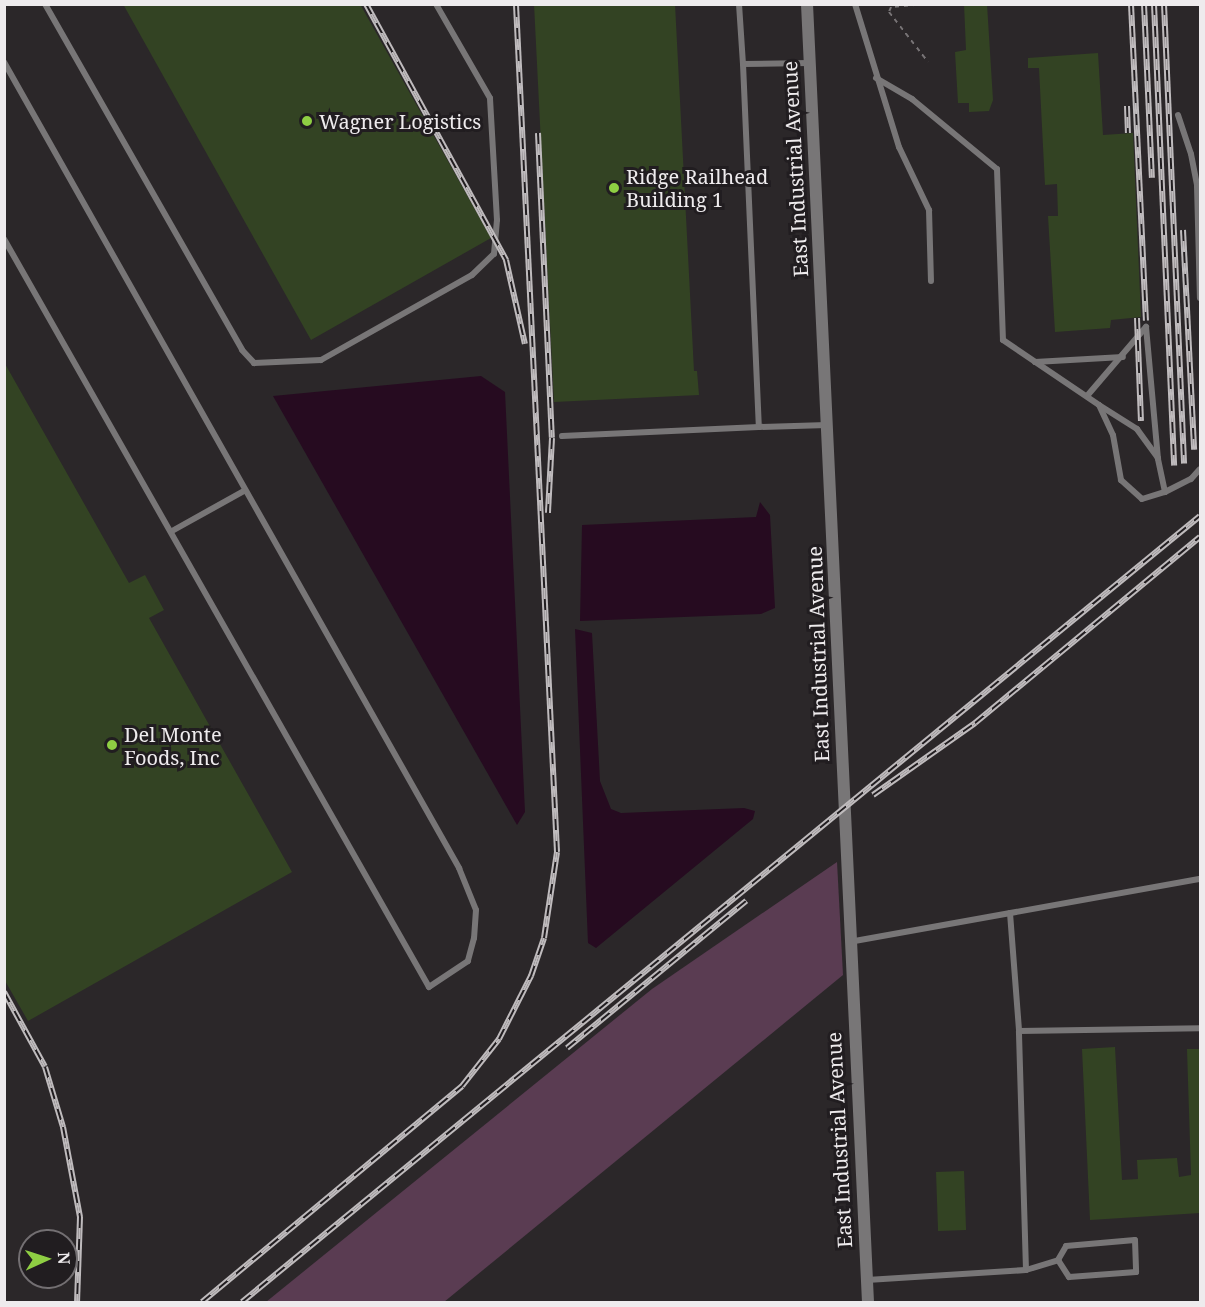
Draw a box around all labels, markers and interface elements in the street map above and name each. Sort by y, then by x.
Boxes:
street label: East Industrial Avenue [777,60,813,278]
place label: Wagner Logistics [319,109,481,133]
marker: Wagner Logistics [300,114,314,128]
place label: Ridge Railhead Building 1 [626,164,768,211]
marker: Ridge Railhead Building 1 [607,181,621,195]
street label: East Industrial Avenue [802,546,834,762]
place label: Del Monte Foods, Inc [124,722,222,769]
marker: Del Monte Foods, Inc [105,738,119,752]
street label: East Industrial Avenue [821,1031,857,1249]
north arrow [18,1229,78,1289]
text: N [53,1251,75,1265]

